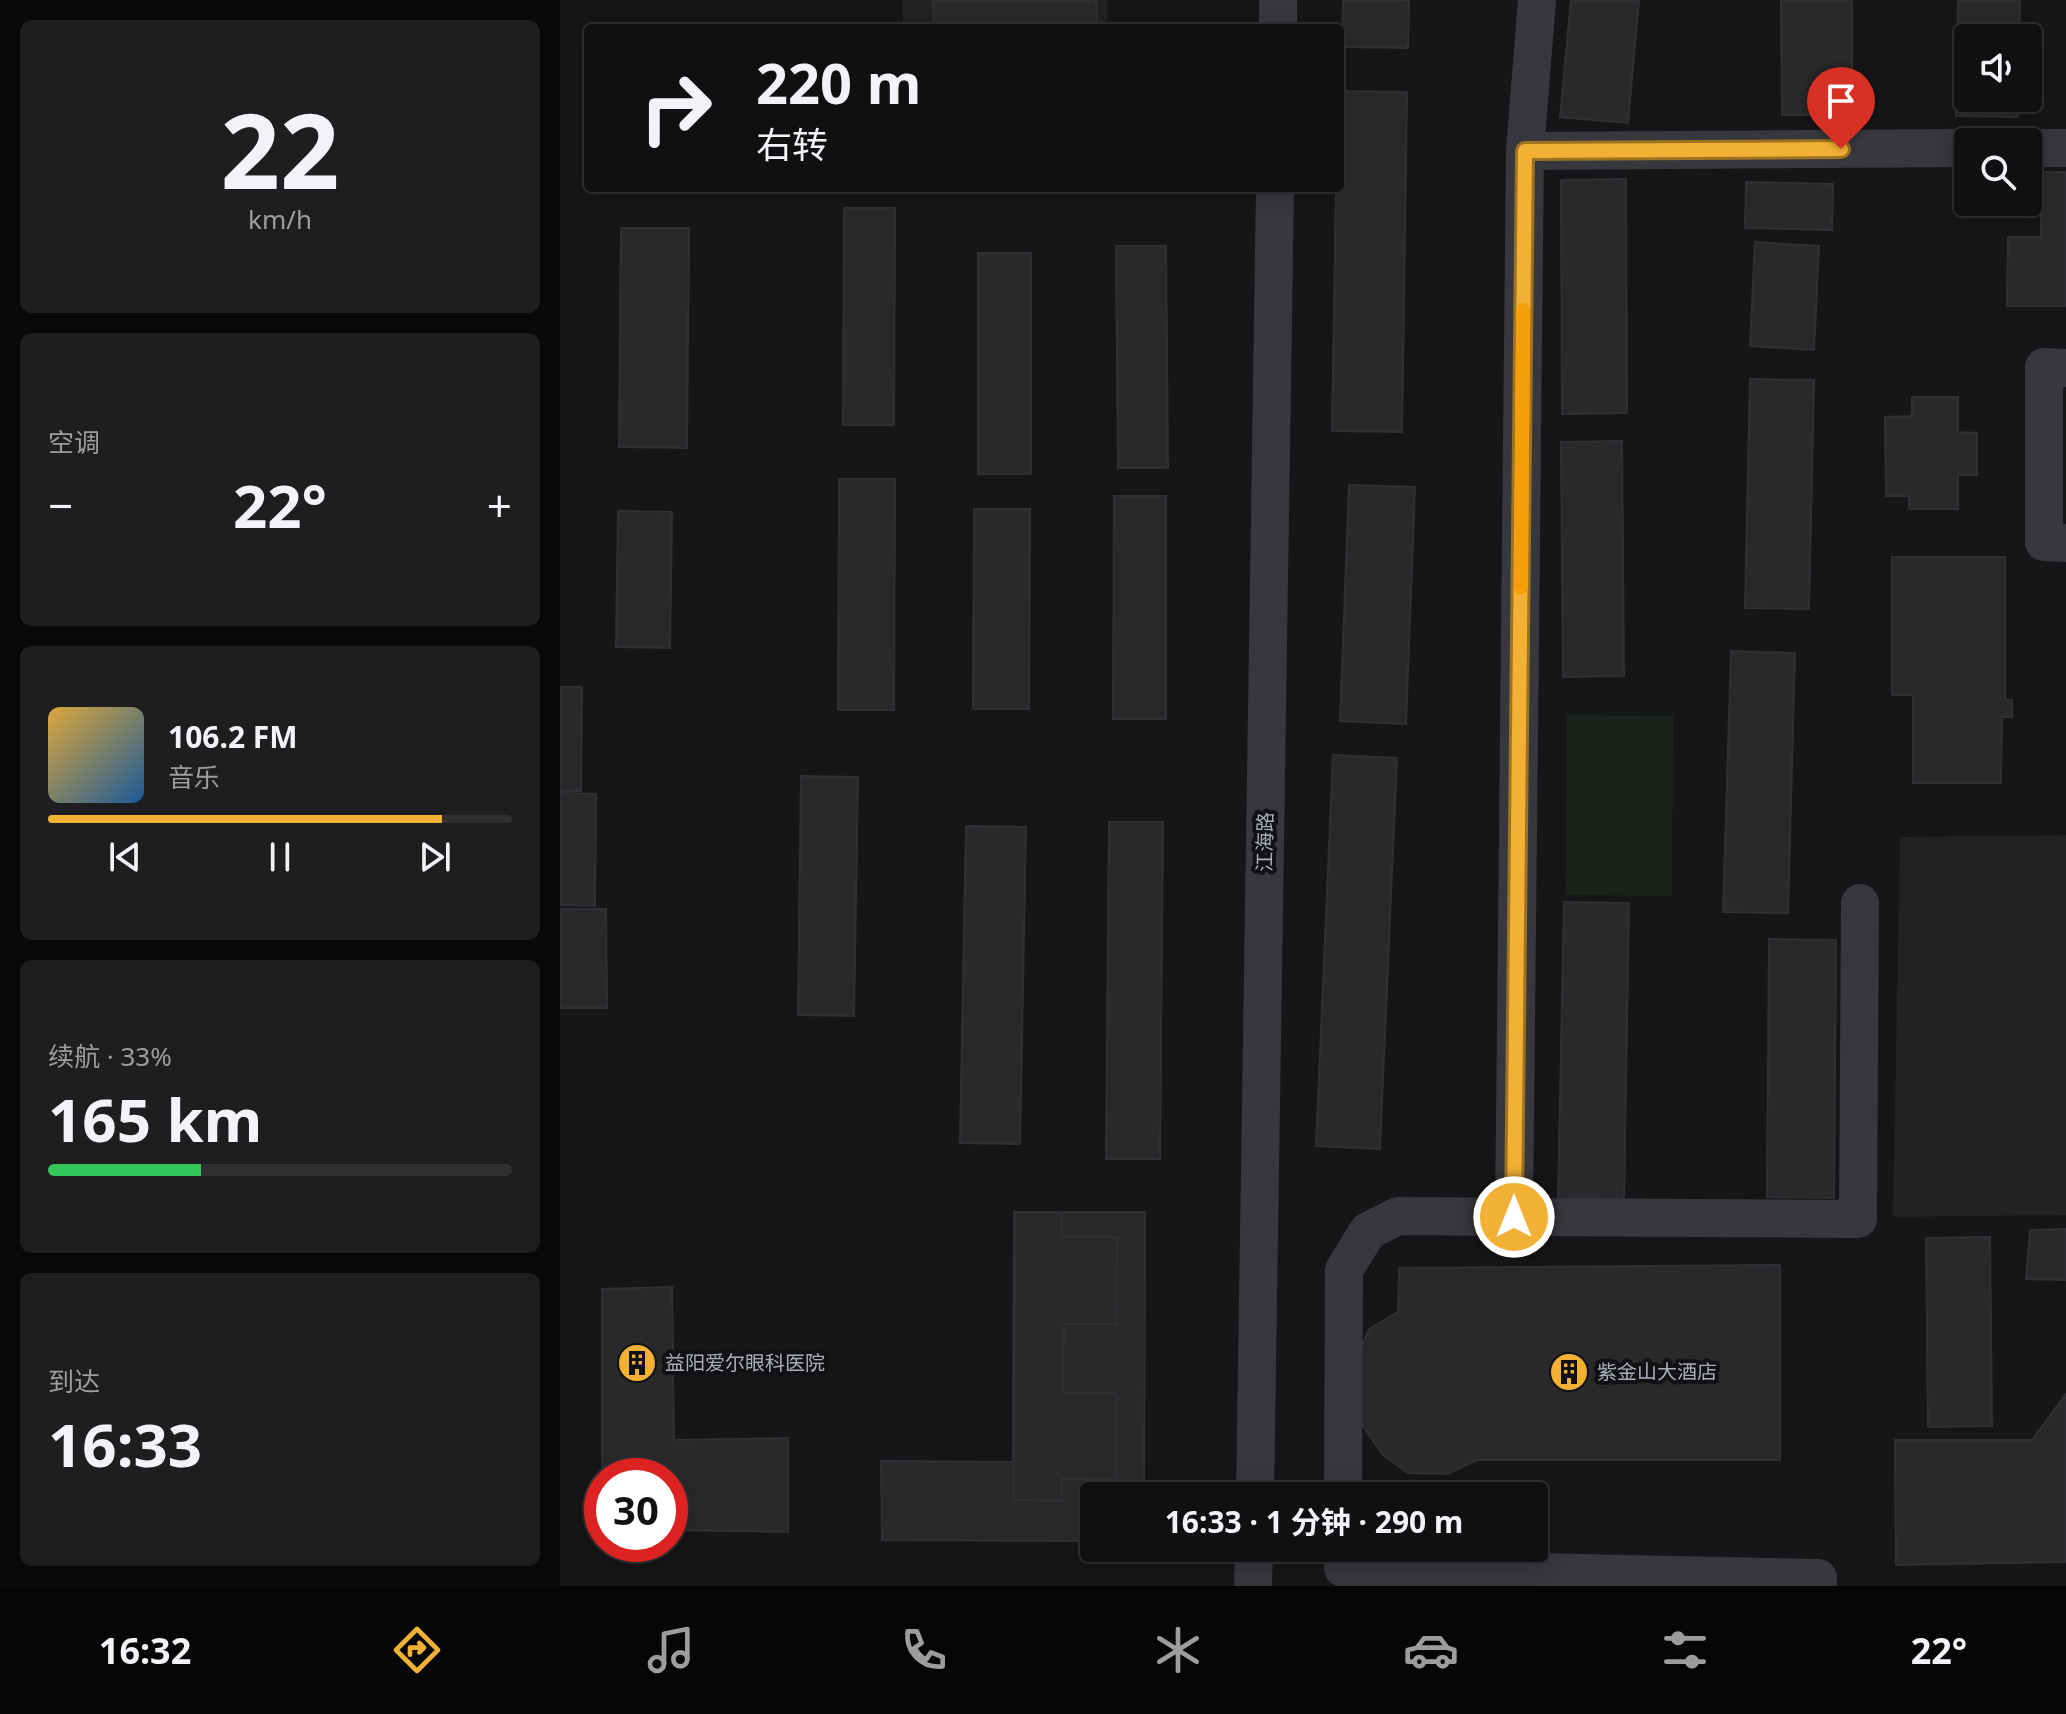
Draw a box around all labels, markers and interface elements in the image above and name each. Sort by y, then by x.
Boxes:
map controls [1954,24,2042,216]
button: sound [1954,24,2042,112]
text: 220 m [756,44,921,120]
icon: right [624,56,728,160]
pin [1807,67,1875,149]
text: 22 [221,78,339,219]
icon: arrive [1819,79,1863,123]
text: 右转 [756,120,828,169]
button: search [1954,128,2042,216]
text: km/h [248,201,312,237]
text: 空调 [48,424,100,460]
text: 22° [233,464,327,546]
text: − [48,475,73,535]
text: + [487,475,512,535]
text: 106.2 FM [168,716,298,757]
text: 音乐 [168,759,220,795]
street label: 江海路 [1250,812,1279,872]
icon: previous [103,835,147,879]
icon: pause [258,835,302,879]
icon: next [413,835,457,879]
text: 续航 · 33% [48,1038,172,1074]
text: 165 km [48,1078,262,1160]
position arrow [1472,1175,1556,1259]
building icon: 益阳爱尔眼科医院 [616,1342,658,1384]
place label: 益阳爱尔眼科医院 [665,1349,825,1376]
building icon: 紫金山大酒店 [1548,1351,1590,1393]
place label: 紫金山大酒店 [1597,1358,1717,1385]
text: 到达 [48,1363,100,1399]
text: 16:33 [48,1403,202,1485]
speed limit sign: 30 [584,1458,688,1562]
text: 16:33 · 1 分钟 · 290 m [1165,1501,1463,1542]
icon: directions [389,1622,445,1678]
icon: music [643,1622,699,1678]
icon: phone [896,1622,952,1678]
icon: climate [1150,1622,1206,1678]
icon: car [1403,1622,1459,1678]
icon: filters [1657,1622,1713,1678]
text: 16:32 [99,1626,191,1675]
text: 22° [1911,1626,1967,1675]

